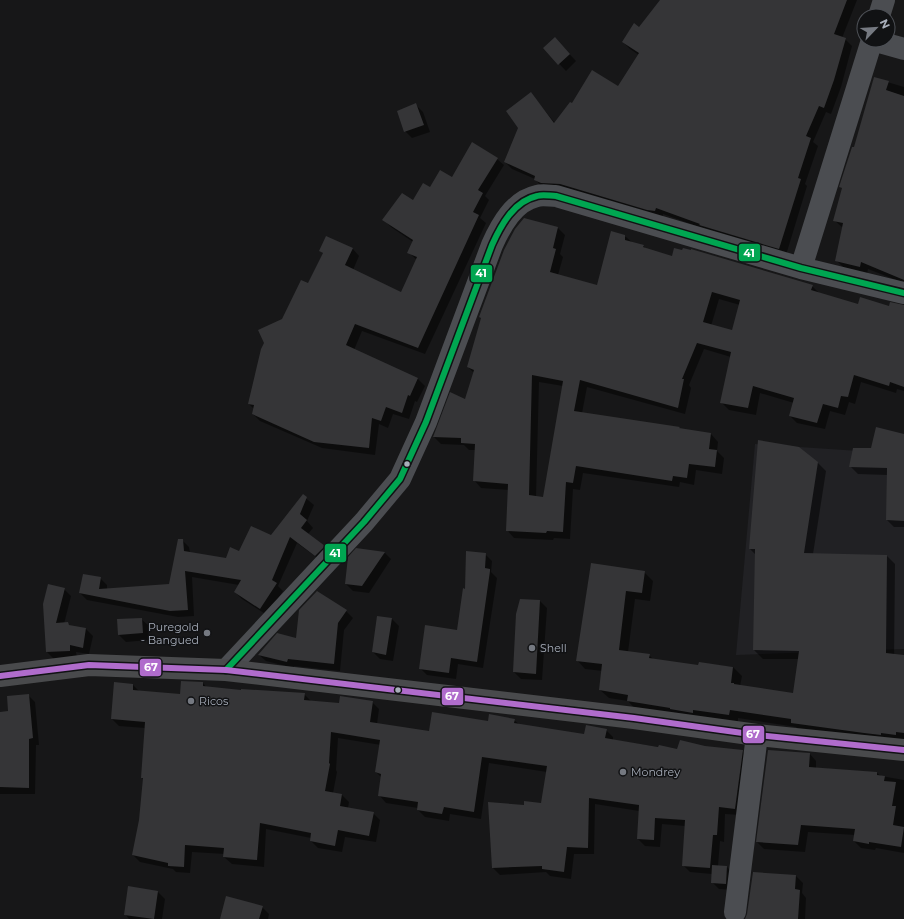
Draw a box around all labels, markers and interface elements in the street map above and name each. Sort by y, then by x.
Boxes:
north arrow [856,8,896,48]
text: N [877,17,893,31]
line badge: 41 [738,243,761,262]
text: 41 [743,246,755,260]
line badge: 41 [470,264,493,283]
text: 41 [475,266,487,280]
unlabelled marker [402,459,412,469]
line badge: 41 [324,543,347,563]
text: 41 [329,546,341,560]
place label: Puregold - Bangued [141,620,199,647]
marker: Puregold - Bangued [202,628,212,638]
place label: Shell [540,641,567,655]
marker: Shell [527,643,537,653]
line badge: 67 [139,658,162,677]
text: 67 [144,660,158,674]
unlabelled marker [393,685,403,695]
line badge: 67 [441,687,464,706]
text: 67 [445,689,459,703]
place label: Ricos [199,694,229,708]
marker: Ricos [186,696,196,706]
line badge: 67 [742,725,765,744]
text: 67 [746,727,760,741]
place label: Mondrey [631,765,680,779]
marker: Mondrey [618,767,628,777]

